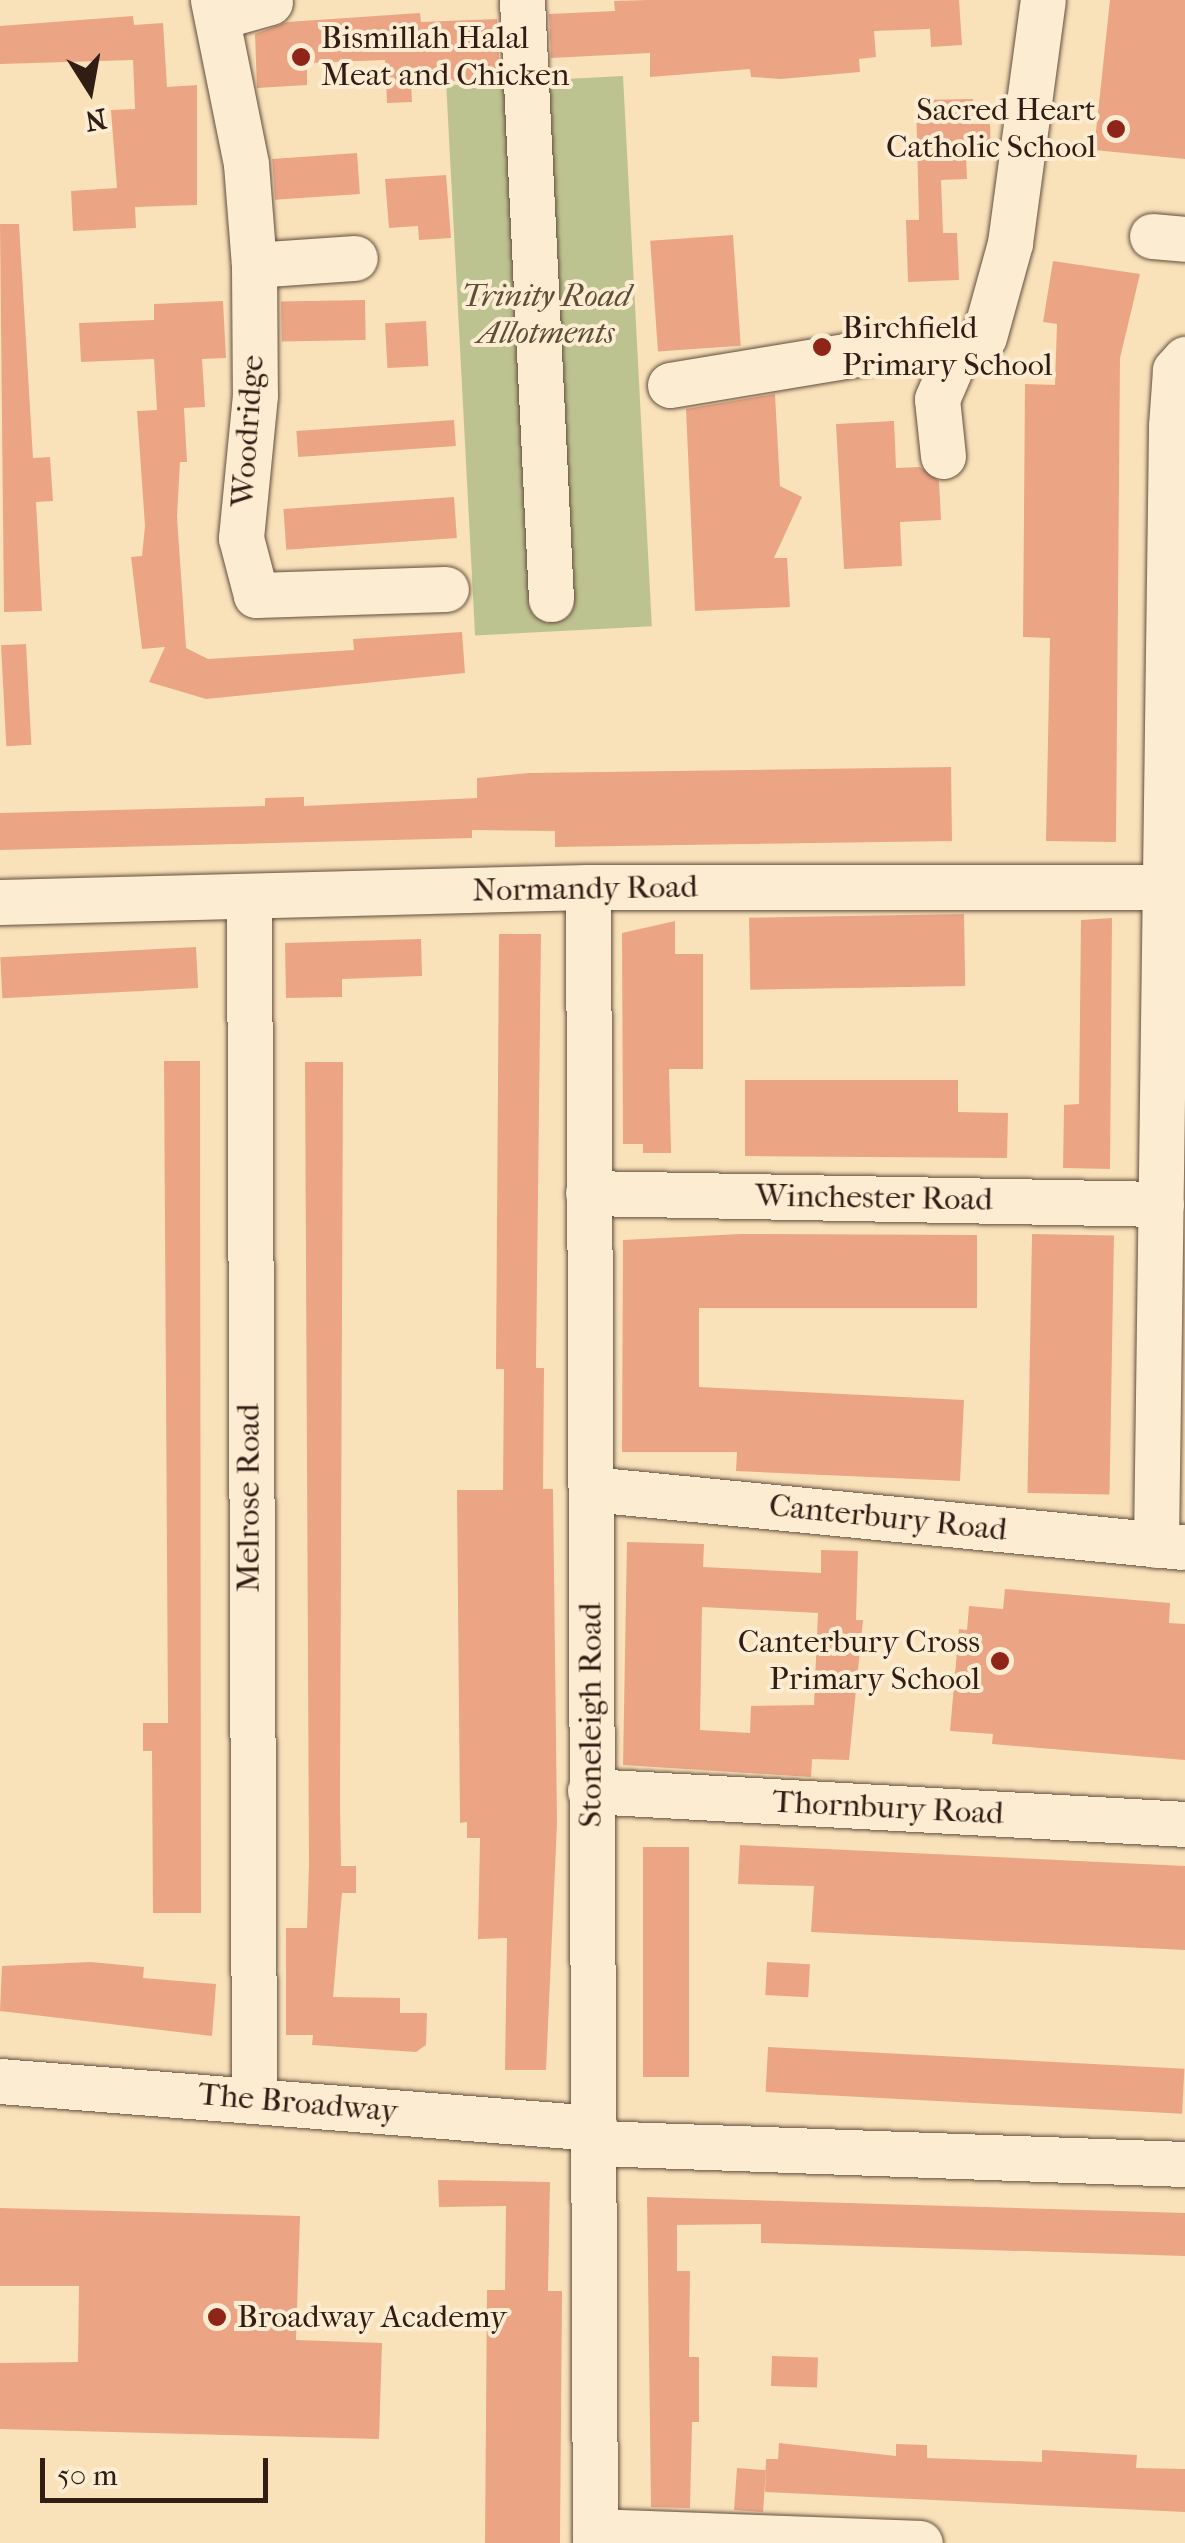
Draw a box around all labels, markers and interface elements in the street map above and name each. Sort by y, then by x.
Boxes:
place label: Bismillah Halal Meat and Chicken [321,20,570,95]
north arrow [40,40,140,140]
marker: Bismillah Halal Meat and Chicken [290,46,312,68]
place label: Sacred Heart Catholic School [886,92,1096,167]
text: N [82,102,109,138]
marker: Sacred Heart Catholic School [1105,118,1127,140]
park label: Trinity Road Allotments [461,278,631,353]
place label: Birchfield Primary School [842,310,1053,385]
marker: Birchfield Primary School [811,336,833,358]
street label: Woodridge [224,354,272,508]
street label: Normandy Road [472,868,698,910]
street label: Winchester Road [755,1177,993,1219]
street label: Melrose Road [230,1404,268,1592]
street label: Canterbury Road [767,1486,1009,1550]
street label: Stoneleigh Road [572,1602,610,1828]
place label: Canterbury Cross Primary School [738,1624,980,1699]
marker: Canterbury Cross Primary School [989,1650,1011,1672]
street label: Thornbury Road [771,1783,1005,1833]
street label: The Broadway [197,2075,399,2131]
place label: Broadway Academy [237,2298,507,2336]
marker: Broadway Academy [206,2306,228,2328]
scale bar [45,2438,272,2500]
text: 50 m [57,2458,118,2493]

